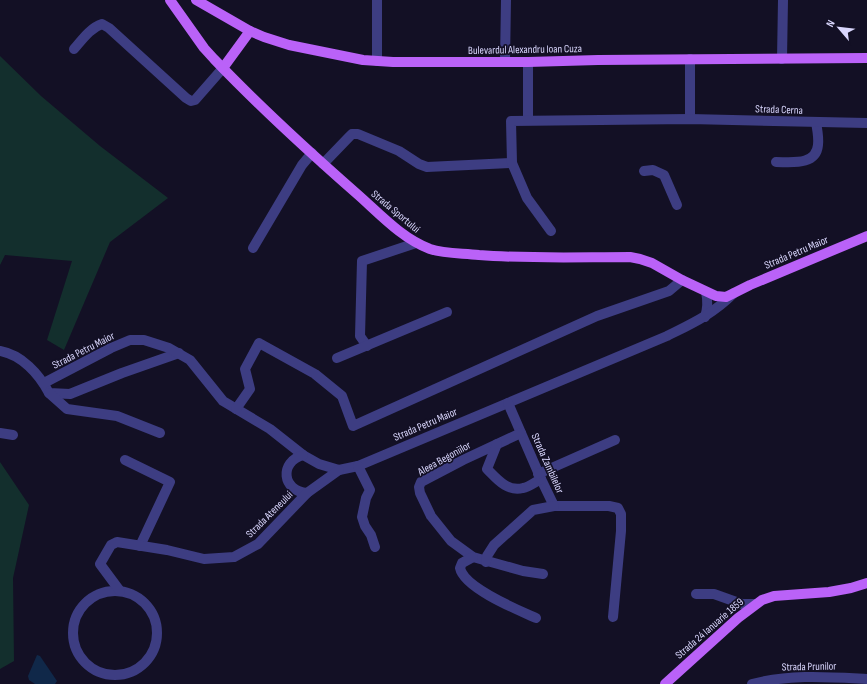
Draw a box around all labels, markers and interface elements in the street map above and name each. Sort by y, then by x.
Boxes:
north arrow [819,8,859,48]
text: N [823,18,838,29]
street label: Bulevardul Alexandru Ioan Cuza [468,42,582,57]
street label: Strada Cerna [755,102,803,117]
street label: Strada Sportului [369,187,423,236]
street label: Strada Petru Maior [762,233,830,272]
street label: Strada Petru Maior [50,329,117,372]
street label: Strada Petru Maior [391,405,459,444]
street label: Strada Zambilelor [529,431,567,495]
street label: Aleea Begoniilor [415,439,473,479]
street label: Strada Ateneului [243,488,295,540]
street label: Strada 24 Ianuarie 1859 [673,595,746,661]
street label: Strada Prunilor [782,660,837,673]

